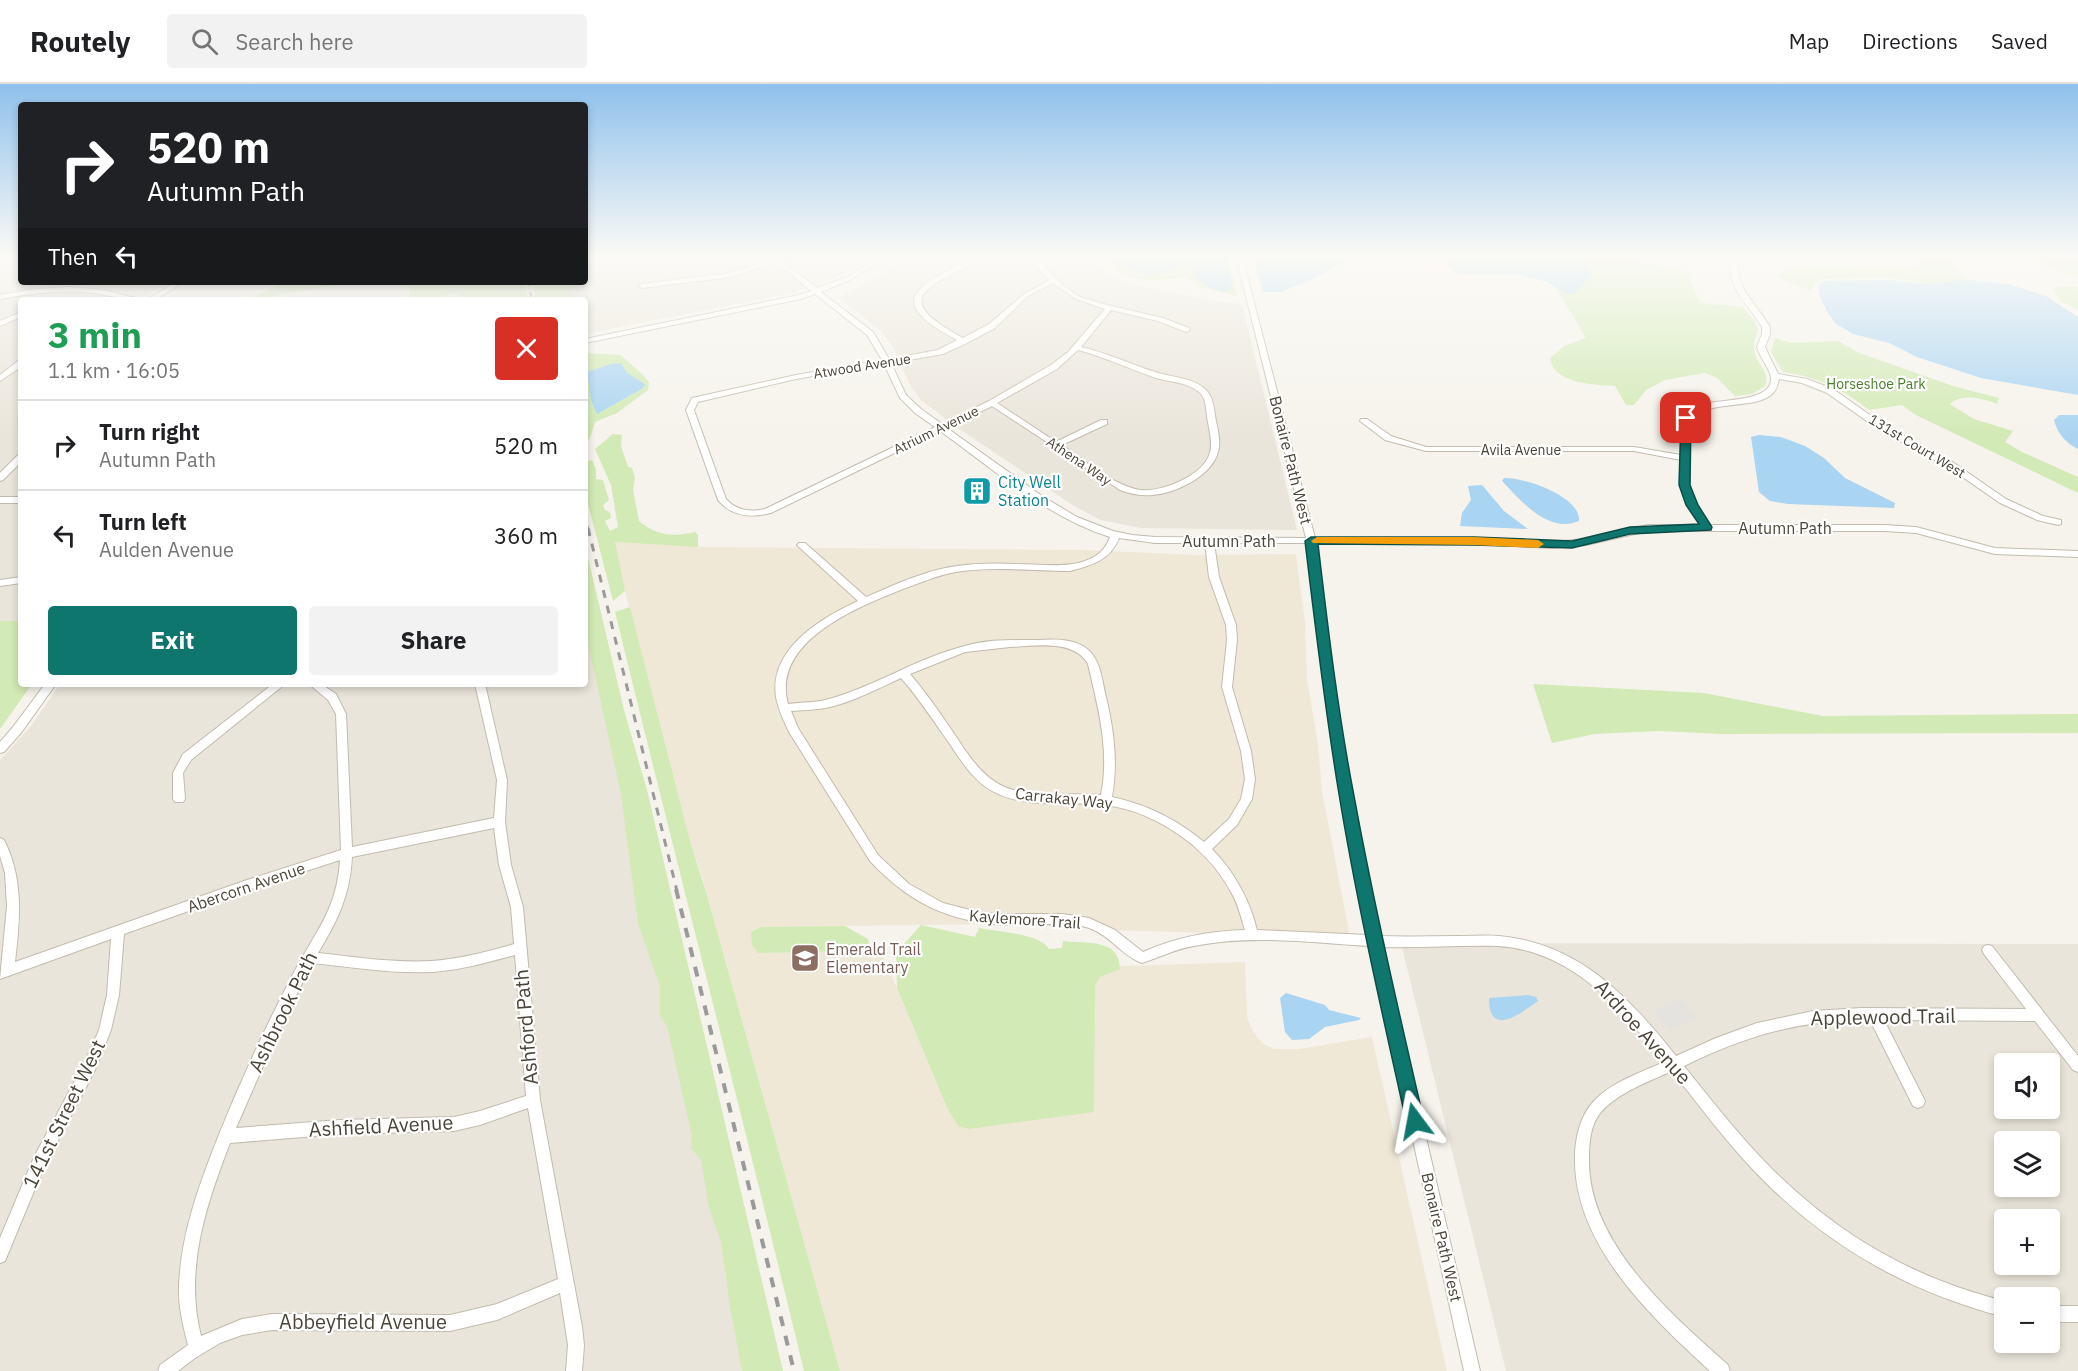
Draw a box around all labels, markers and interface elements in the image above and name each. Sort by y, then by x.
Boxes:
search box [167,14,587,68]
text: Routely [30,23,131,60]
icon: search [188,25,221,58]
text: Search here [236,27,354,56]
text: Map [1789,27,1829,55]
text: Directions [1862,27,1958,55]
text: Saved [1991,27,2048,55]
text: 520 m [147,120,270,175]
icon: right [48,126,126,204]
text: Autumn Path [147,173,305,208]
icon: left [110,240,143,273]
text: Then [48,242,98,271]
text: 3 min [48,311,142,358]
button: close [495,317,558,380]
street label: Atwood Avenue [812,349,912,383]
text: 1.1 km · 16:05 [48,357,180,384]
park label: Horseshoe Park [1826,375,1926,393]
pin [1660,392,1711,443]
street label: Bonaire Path West [1265,394,1317,526]
street label: Atrium Avenue [890,401,982,458]
icon: arrive [1669,401,1702,434]
street label: 131st Court West [1865,410,1969,482]
text: Turn right [99,417,200,446]
icon: right [48,429,81,462]
text: 520 m [494,431,558,460]
street label: Athena Way [1043,433,1115,489]
street label: Avila Avenue [1481,441,1562,459]
text: Autumn Path [99,446,216,473]
place label: City Well Station [998,472,1061,510]
building icon: City Well Station [961,475,993,507]
text: Turn left [99,507,187,536]
street label: Autumn Path [1738,518,1832,538]
icon: left [48,519,81,552]
text: 360 m [494,521,558,550]
street label: Autumn Path [1182,531,1276,551]
text: Aulden Avenue [99,536,234,563]
button: Exit [48,606,297,675]
button: Share [309,606,558,675]
street label: Carrakay Way [1014,783,1114,813]
street label: Abercorn Avenue [185,857,308,917]
street label: Kaylemore Trail [968,905,1082,933]
place label: Emerald Trail Elementary [826,939,921,977]
school or university icon: Emerald Trail Elementary [789,942,821,974]
street label: Ashbrook Path [242,947,323,1077]
street label: Ashford Path [507,968,544,1086]
street label: Ardroe Avenue [1589,973,1698,1090]
street label: Applewood Trail [1810,1002,1956,1031]
street label: 141st Street West [16,1035,111,1193]
map controls [1994,1053,2060,1353]
button: sound [1994,1053,2060,1119]
position arrow [1383,1089,1447,1153]
street label: Ashfield Avenue [308,1108,454,1143]
button: layers [1994,1131,2060,1197]
street label: Bonaire Path West [1417,1170,1467,1304]
button: + [1994,1209,2060,1275]
button: − [1994,1287,2060,1353]
street label: Abbeyfield Avenue [279,1308,447,1335]

